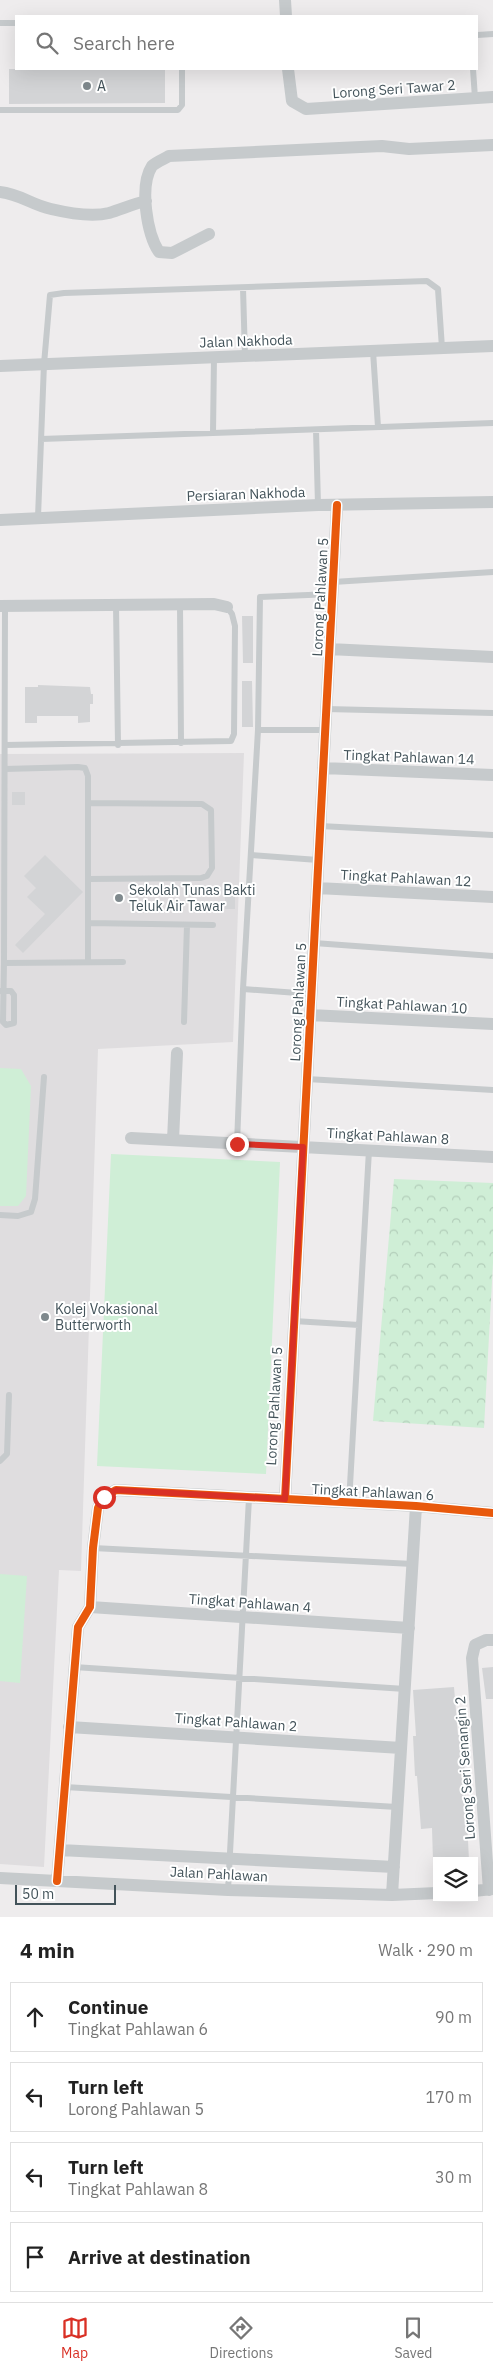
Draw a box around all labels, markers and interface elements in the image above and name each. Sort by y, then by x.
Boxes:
search box [15,15,478,70]
icon: search [33,29,61,57]
text: Search here [73,31,175,55]
street label: Lorong Seri Tawar 2 [332,76,456,102]
place label: A [97,77,106,95]
marker: A [81,80,93,92]
street label: Jalan Nakhoda [199,330,293,352]
street label: Persiaran Nakhoda [186,483,306,505]
street label: Lorong Pahlawan 5 [308,537,332,657]
street label: Tingkat Pahlawan 14 [343,746,475,768]
street label: Tingkat Pahlawan 12 [340,866,472,890]
place label: Sekolah Tunas Bakti Teluk Air Tawar [129,881,255,915]
marker: Sekolah Tunas Bakti Teluk Air Tawar [113,892,125,904]
street label: Lorong Pahlawan 5 [286,942,310,1062]
street label: Tingkat Pahlawan 10 [336,993,468,1017]
street label: Tingkat Pahlawan 8 [326,1124,450,1148]
route end [226,1133,249,1156]
place label: Kolej Vokasional Butterworth [55,1300,158,1334]
marker: Kolej Vokasional Butterworth [39,1311,51,1323]
street label: Lorong Pahlawan 5 [262,1346,286,1466]
street label: Tingkat Pahlawan 6 [311,1480,435,1504]
route start [93,1486,116,1509]
street label: Tingkat Pahlawan 4 [188,1590,312,1616]
street label: Lorong Seri Senangin 2 [451,1696,479,1840]
street label: Tingkat Pahlawan 2 [174,1709,298,1735]
map controls [433,1857,478,1902]
button: layers [433,1857,478,1902]
street label: Jalan Pahlawan [169,1862,269,1886]
scale bar [15,1882,116,1905]
text: 50 m [22,1885,54,1903]
text: 4 min [20,1936,75,1964]
text: Walk · 290 m [378,1940,473,1960]
text: Continue [68,1995,148,2019]
icon: ahead [21,2003,49,2031]
text: 90 m [435,2007,472,2027]
text: Tingkat Pahlawan 6 [68,2019,208,2039]
text: Turn left [68,2075,144,2099]
icon: left [21,2083,49,2111]
text: 170 m [425,2087,472,2107]
text: Lorong Pahlawan 5 [68,2099,204,2119]
text: Turn left [68,2155,144,2179]
icon: left [21,2163,49,2191]
text: 30 m [435,2167,472,2187]
text: Tingkat Pahlawan 8 [68,2179,208,2199]
icon: arrive [21,2243,49,2271]
text: Arrive at destination [68,2245,251,2269]
tab: Map [61,2314,89,2362]
tab: Directions [210,2314,273,2362]
tab: Saved [394,2314,432,2362]

